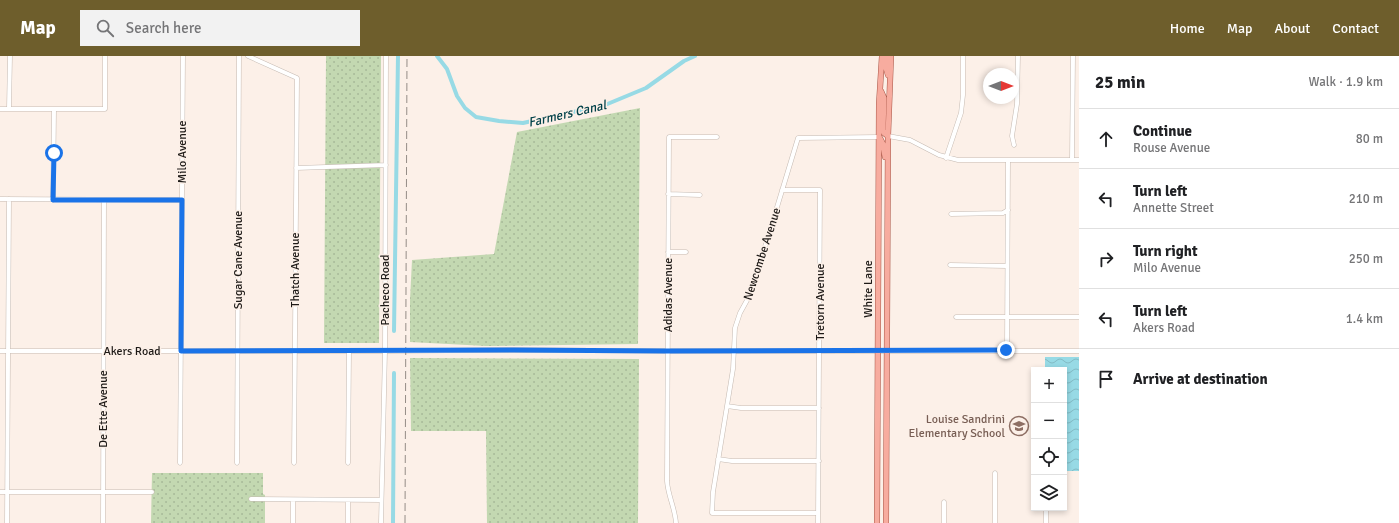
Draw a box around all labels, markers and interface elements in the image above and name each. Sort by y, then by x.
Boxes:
search box [80,10,360,46]
text: Map [20,16,56,40]
icon: search [94,17,116,39]
text: Search here [126,19,201,37]
text: Home [1170,20,1205,37]
text: Map [1227,20,1252,37]
text: About [1274,20,1310,37]
text: Contact [1332,20,1379,37]
north arrow [983,68,1019,104]
text: 25 min [1095,72,1145,93]
text: Walk · 1.9 km [1309,74,1383,90]
water label: Farmers Canal [527,97,609,131]
street label: Milo Avenue [175,121,190,183]
text: Continue [1133,122,1192,140]
icon: ahead [1095,128,1117,150]
text: 80 m [1356,131,1383,147]
text: Rouse Avenue [1133,140,1210,156]
route start [45,144,63,162]
text: Turn left [1133,182,1187,200]
icon: left [1095,188,1117,210]
text: 210 m [1349,191,1383,207]
text: Annette Street [1133,200,1214,216]
street label: Newcombe Avenue [740,206,785,302]
street label: Sugar Cane Avenue [231,211,246,309]
street label: Thatch Avenue [288,233,303,307]
text: Turn right [1133,242,1198,260]
icon: right [1095,248,1117,270]
text: 250 m [1349,251,1383,267]
street label: Pacheco Road [378,255,393,325]
street label: Adidas Avenue [661,258,676,332]
street label: White Lane [861,260,876,318]
text: Milo Avenue [1133,260,1201,276]
street label: Tretorn Avenue [813,264,828,341]
text: Turn left [1133,302,1187,320]
icon: left [1095,308,1117,330]
text: 1.4 km [1346,311,1383,327]
text: Akers Road [1133,320,1195,336]
route end [997,341,1015,359]
street label: Akers Road [103,344,161,359]
map controls [1031,367,1067,511]
button: + [1031,367,1067,403]
icon: arrive [1095,368,1117,390]
street label: De Ette Avenue [96,370,111,448]
text: Arrive at destination [1133,370,1268,388]
button: − [1031,403,1067,439]
place label: Louise Sandrini Elementary School [909,412,1005,441]
school or university icon: Louise Sandrini Elementary School [1008,415,1030,437]
button: locate [1031,439,1067,475]
button: layers [1031,475,1067,511]

